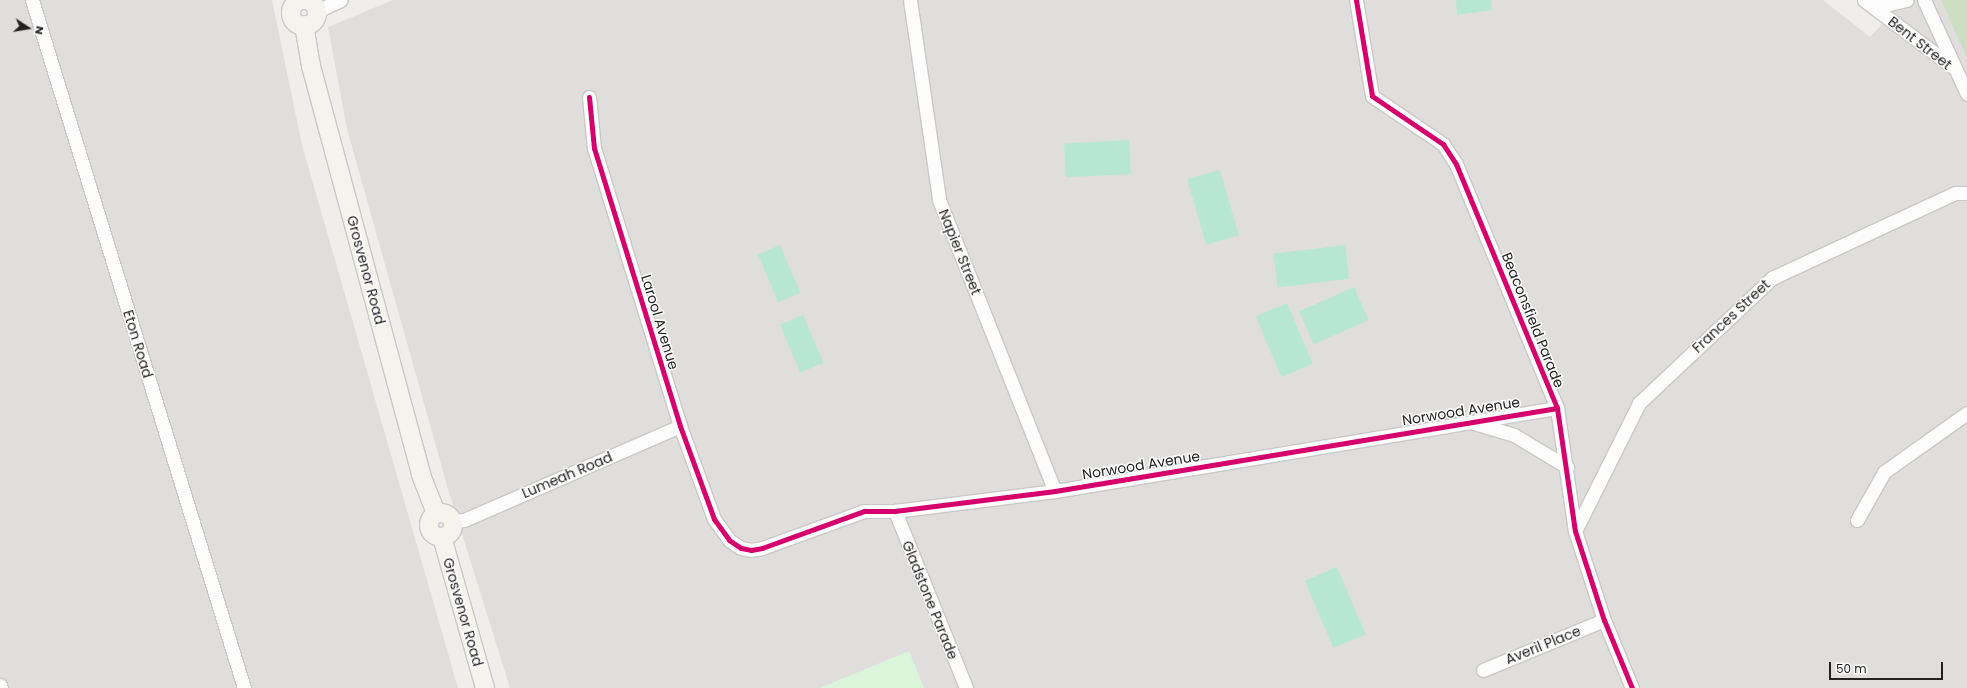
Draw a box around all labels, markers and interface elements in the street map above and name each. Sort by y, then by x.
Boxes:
north arrow [8,8,48,48]
street label: Bent Street [1885,13,1955,73]
text: N [31,25,48,36]
street label: Napier Street [935,207,985,297]
street label: Grosvenor Road [343,214,389,326]
street label: Beaconsfield Parade [1498,250,1568,390]
street label: Larool Avenue [638,272,682,372]
street label: Frances Street [1689,276,1773,356]
street label: Eton Road [120,308,156,380]
street label: Norwood Avenue [1401,393,1521,429]
street label: Norwood Avenue [1081,447,1201,483]
street label: Lumeah Road [519,448,615,502]
street label: Gladstone Parade [899,538,961,662]
street label: Grosvenor Road [439,556,487,668]
street label: Averil Place [1503,622,1583,668]
scale bar [1831,654,1945,680]
text: 50 m [1836,660,1867,677]

